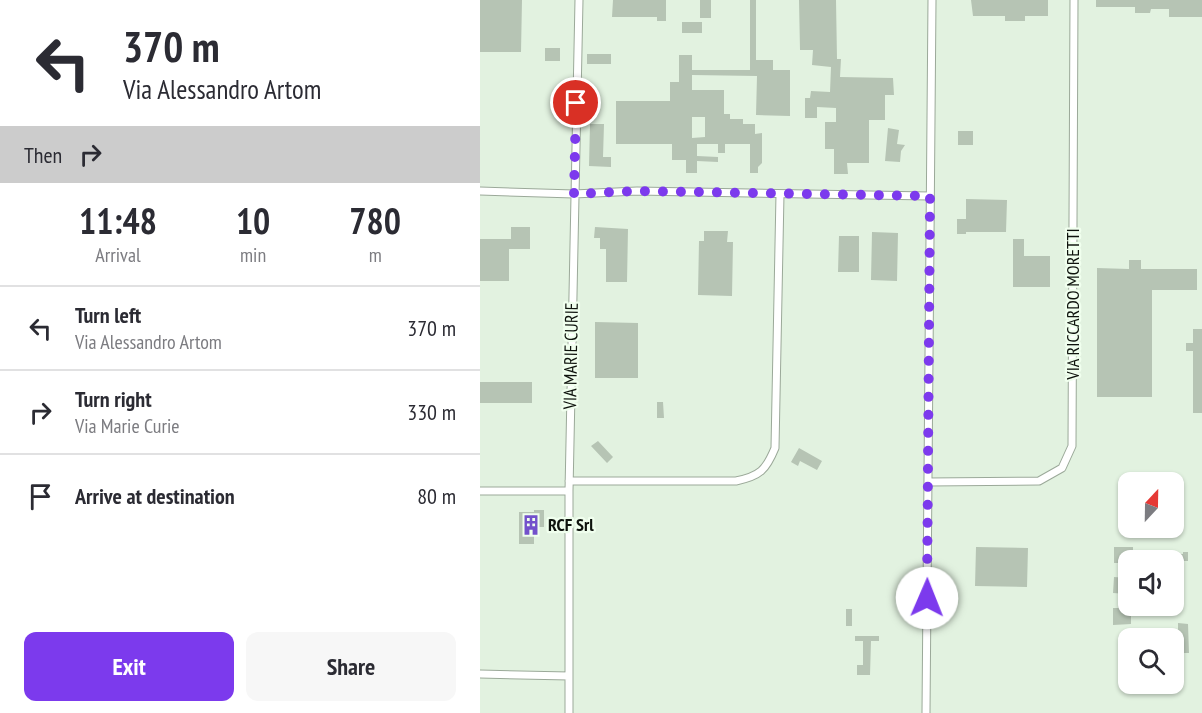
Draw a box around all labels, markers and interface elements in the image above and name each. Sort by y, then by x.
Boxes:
text: 370 m [123,19,220,74]
icon: left [24,24,102,102]
text: Via Alessandro Artom [123,72,321,106]
pin [550,77,601,128]
icon: arrive [559,86,592,119]
icon: right [74,138,107,171]
text: Then [24,141,62,169]
text: 11:48 [79,197,157,244]
text: 10 [236,197,270,244]
text: 780 [349,197,401,244]
street label: VIA RICCARDO MORETTI [1061,228,1084,381]
text: Arrival [95,242,141,268]
text: min [240,242,266,268]
text: m [369,242,382,268]
text: Turn left [75,301,141,329]
street label: VIA MARIE CURIE [558,302,583,411]
icon: left [24,312,57,345]
text: 370 m [407,314,456,342]
text: Via Alessandro Artom [75,329,222,355]
text: Turn right [75,385,152,413]
icon: right [24,396,57,429]
text: 330 m [407,398,456,426]
text: Via Marie Curie [75,413,180,439]
north arrow [1118,472,1184,538]
map controls [1118,472,1184,694]
icon: arrive [24,480,57,513]
text: Arrive at destination [75,482,235,510]
text: 80 m [417,482,456,510]
building icon: RCF Srl [519,513,543,537]
place label: RCF Srl [548,513,594,536]
button: sound [1118,550,1184,616]
position arrow [895,566,959,630]
button: search [1118,628,1184,694]
button: Exit [24,632,234,701]
button: Share [246,632,456,701]

